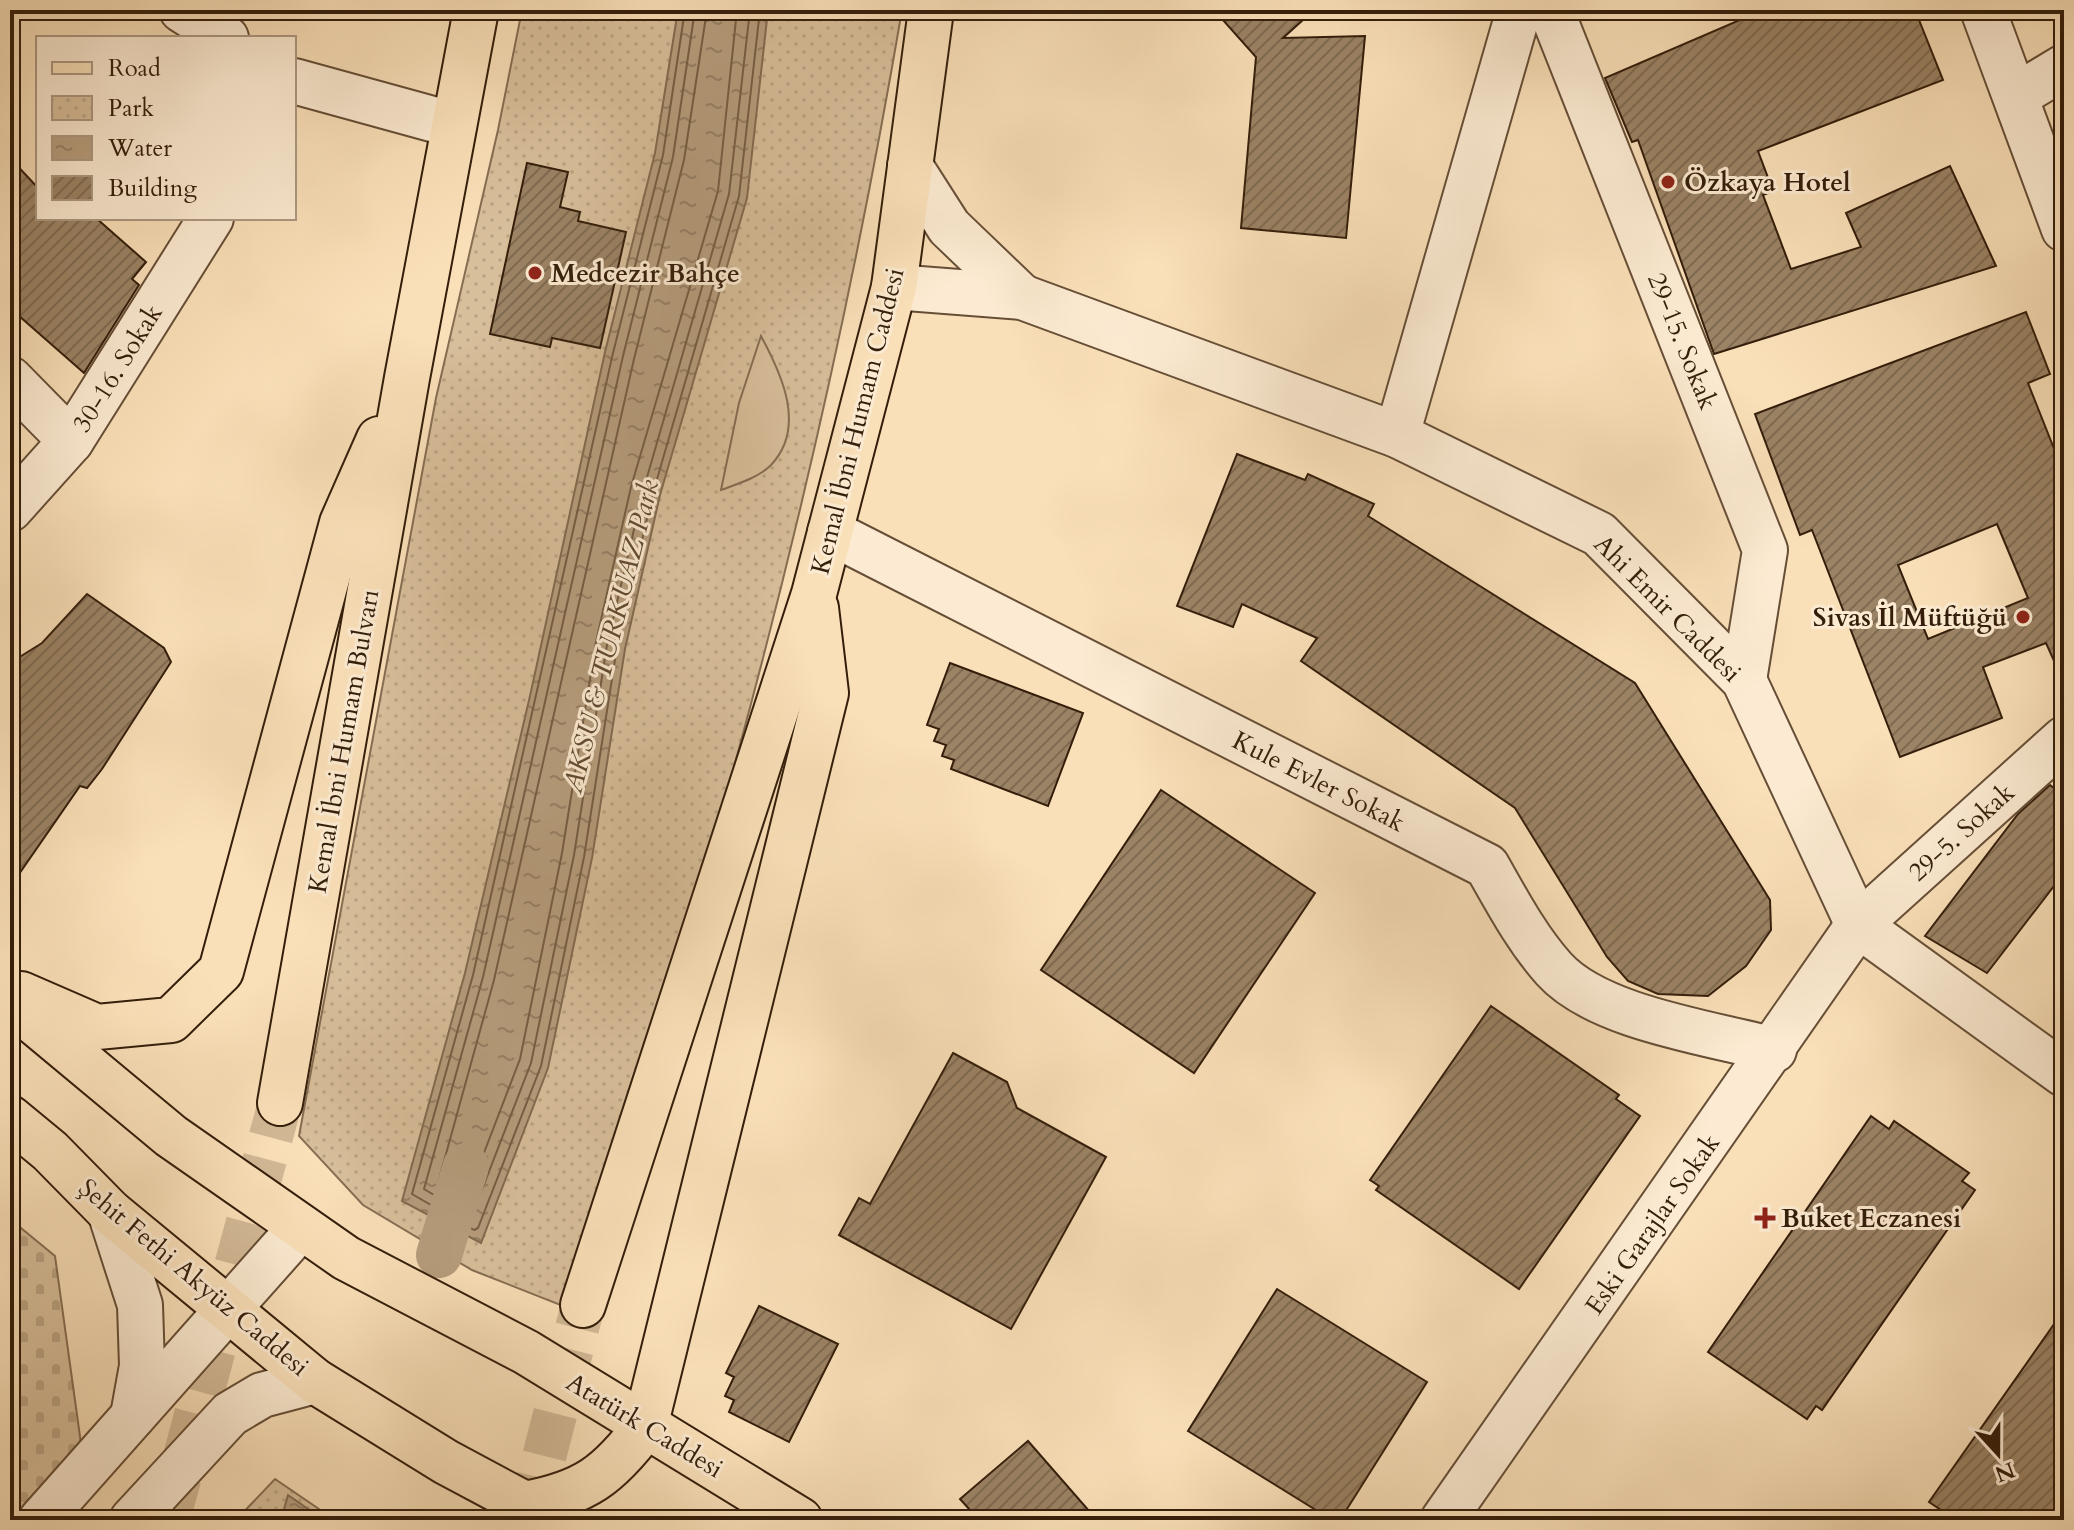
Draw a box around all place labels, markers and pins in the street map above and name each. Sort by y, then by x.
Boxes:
place label: Özkaya Hotel [1684,165,1851,200]
marker: Özkaya Hotel [1659,173,1677,191]
place label: Medcezir Bahçe [551,256,740,291]
marker: Medcezir Bahçe [526,264,544,282]
place label: Sivas İl Müftüğü [1813,600,2007,635]
marker: Sivas İl Müftüğü [2014,608,2032,626]
place label: Buket Eczanesi [1781,1201,1961,1236]
marker: Buket Eczanesi [1756,1209,1774,1227]

